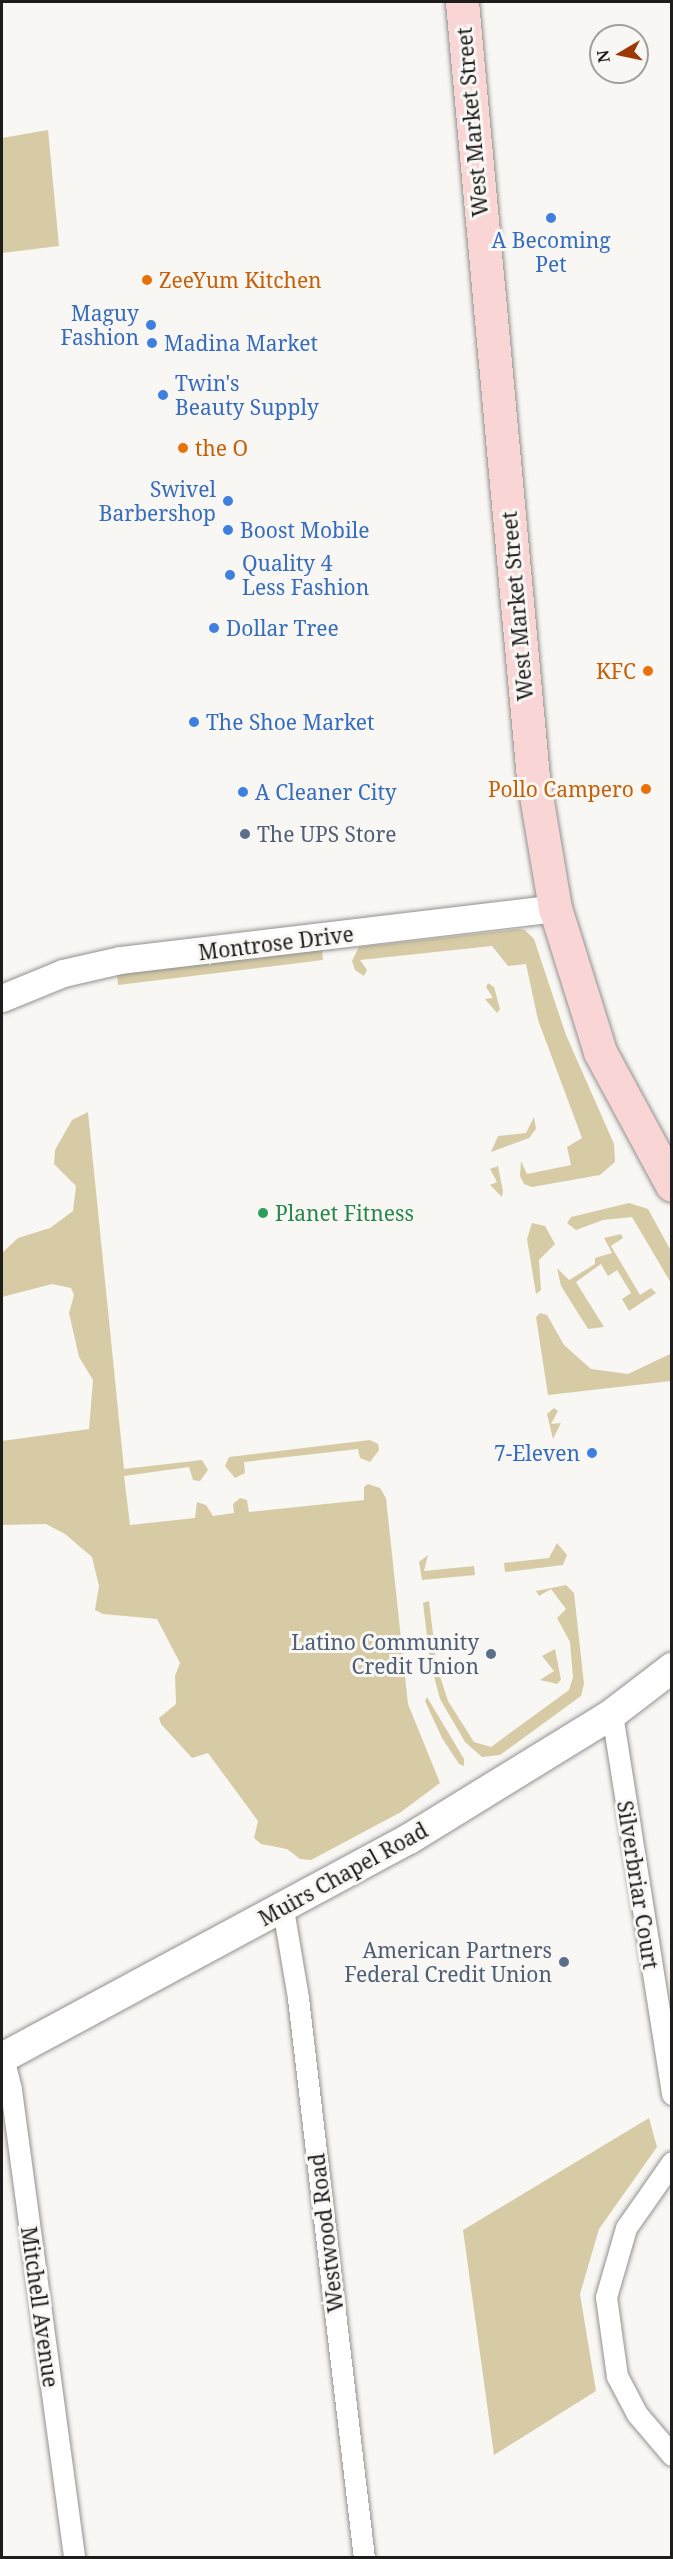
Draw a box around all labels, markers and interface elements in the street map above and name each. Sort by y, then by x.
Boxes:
north arrow [589,24,649,84]
street label: West Market Street [451,26,493,218]
text: N [591,49,615,64]
marker: A Becoming Pet [544,211,558,225]
place label: A Becoming Pet [491,227,611,277]
place label: ZeeYum Kitchen [159,267,322,293]
marker: ZeeYum Kitchen [140,273,154,287]
place label: Maguy Fashion [60,300,139,350]
marker: Maguy Fashion [144,318,158,332]
place label: Madina Market [164,330,318,356]
marker: Madina Market [145,336,159,350]
place label: Twin's Beauty Supply [175,370,319,420]
marker: Twin's Beauty Supply [156,388,170,402]
place label: the O [195,435,248,461]
marker: the O [176,441,190,455]
place label: Swivel Barbershop [99,476,216,526]
marker: Swivel Barbershop [221,494,235,508]
street label: West Market Street [496,510,538,702]
place label: Boost Mobile [240,517,369,543]
marker: Boost Mobile [221,523,235,537]
place label: Quality 4 Less Fashion [242,550,369,600]
marker: Quality 4 Less Fashion [223,568,237,582]
place label: Dollar Tree [226,615,339,641]
marker: Dollar Tree [207,621,221,635]
place label: KFC [596,658,636,684]
marker: KFC [641,664,655,678]
place label: The Shoe Market [206,709,374,735]
marker: The Shoe Market [187,715,201,729]
place label: Pollo Campero [488,776,634,802]
place label: A Cleaner City [255,779,397,805]
marker: Pollo Campero [639,782,653,796]
marker: A Cleaner City [236,785,250,799]
place label: The UPS Store [257,821,397,847]
marker: The UPS Store [238,827,252,841]
street label: Montrose Drive [197,921,355,965]
place label: Planet Fitness [275,1200,414,1226]
marker: Planet Fitness [256,1206,270,1220]
place label: 7-Eleven [494,1440,580,1466]
marker: 7-Eleven [585,1446,599,1460]
place label: Latino Community Credit Union [291,1629,479,1679]
marker: Latino Community Credit Union [484,1647,498,1661]
street label: Silverbriar Court [612,1799,664,1971]
street label: Muirs Chapel Road [254,1817,432,1931]
place label: American Partners Federal Credit Union [344,1937,552,1987]
marker: American Partners Federal Credit Union [557,1955,571,1969]
street label: Westwood Road [304,2152,348,2314]
street label: Mitchell Avenue [16,2225,64,2389]

